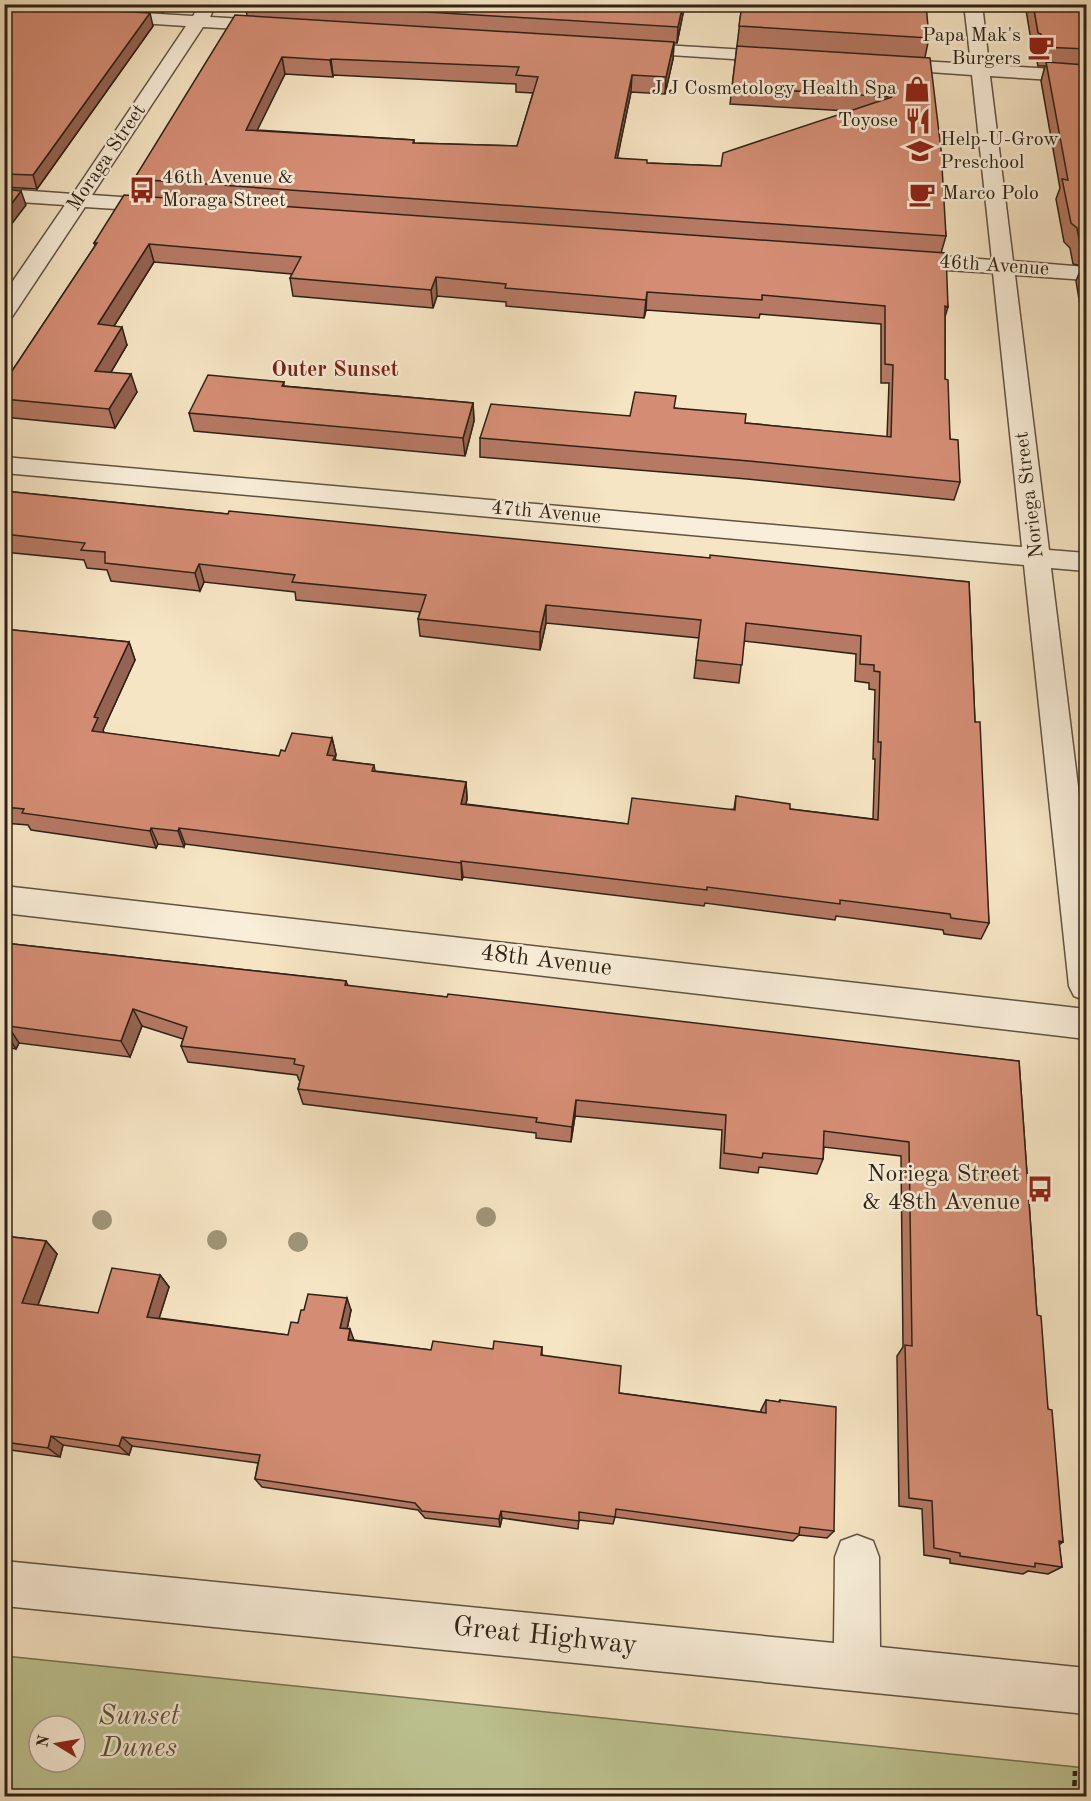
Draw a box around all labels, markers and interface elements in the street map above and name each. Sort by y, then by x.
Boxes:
place label: Papa Mak's Burgers [922,26,1021,69]
cafe icon: Papa Mak's Burgers [1026,32,1056,62]
shop icon: J J Cosmetology Health Spa [902,74,932,104]
place label: J J Cosmetology Health Spa [652,79,897,99]
street label: Moraga Street [64,101,150,215]
restaurant icon: Toyose [903,106,933,136]
place label: Toyose [838,111,898,131]
place label: Help-U-Grow Preschool [940,130,1059,173]
school or university icon: Help-U-Grow Preschool [905,136,935,166]
place label: 46th Avenue & Moraga Street [162,168,294,211]
bus stop icon: 46th Avenue & Moraga Street [127,175,157,205]
cafe icon: Marco Polo [907,179,937,209]
place label: Marco Polo [942,184,1039,204]
street label: 46th Avenue [938,252,1050,280]
district label: Outer Sunset [271,359,399,381]
street label: Noriega Street [1012,431,1048,559]
street label: 47th Avenue [490,498,602,528]
street label: 48th Avenue [479,941,613,981]
place label: Noriega Street & 48th Avenue [862,1163,1020,1215]
bus stop icon: Noriega Street & 48th Avenue [1025,1174,1055,1204]
street label: Great Highway [452,1613,639,1661]
park label: Sunset Dunes [98,1703,181,1763]
north arrow [27,1714,87,1774]
text: N [35,1733,53,1749]

